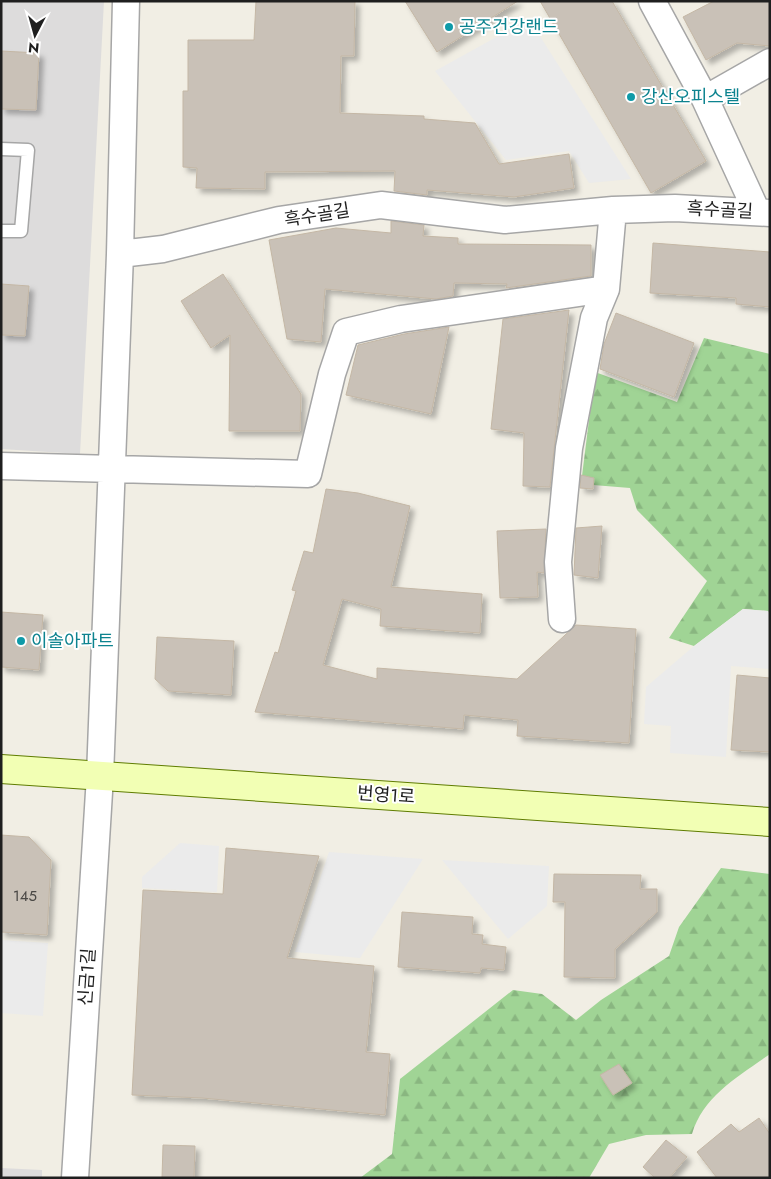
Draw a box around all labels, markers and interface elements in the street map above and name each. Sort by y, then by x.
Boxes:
north arrow [10,10,60,60]
place label: 공주건강랜드 [459,14,558,40]
marker: 공주건강랜드 [443,21,455,33]
text: N [27,37,40,58]
place label: 강산오피스텔 [641,84,740,110]
marker: 강산오피스텔 [625,91,637,103]
street label: 흑수골길 [686,195,754,225]
street label: 흑수골길 [282,197,352,233]
place label: 이솔아파트 [31,628,114,654]
marker: 이솔아파트 [15,635,27,647]
street label: 번영1로 [356,780,416,810]
house number: 145 [13,885,37,907]
street label: 신금1길 [72,947,102,1007]

